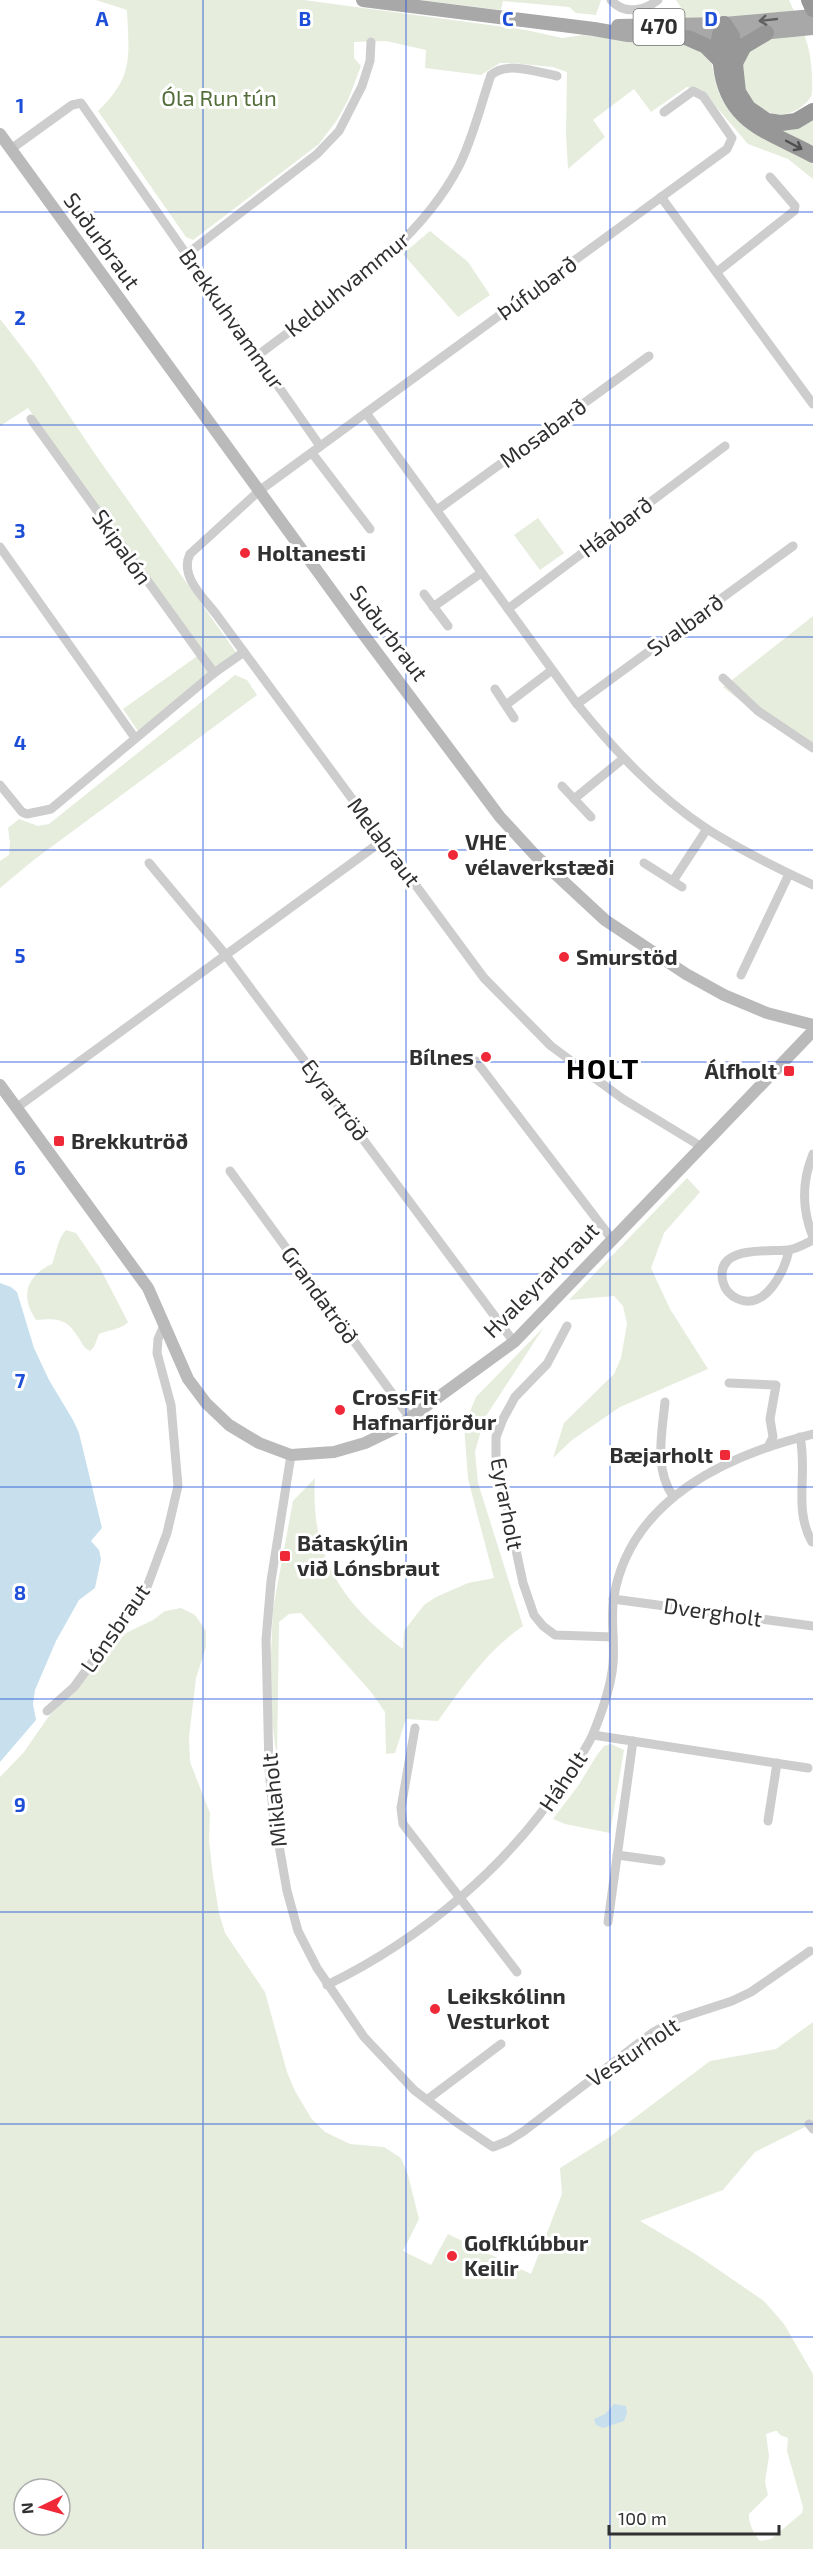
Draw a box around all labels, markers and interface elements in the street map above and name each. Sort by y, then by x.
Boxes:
text: A [95,6,109,30]
text: B [299,6,311,30]
text: C [502,6,514,30]
text: D [704,6,718,30]
road number: 470 [634,9,684,45]
one-way arrow [759,15,779,26]
park label: Óla Run tún [161,84,277,110]
text: 1 [16,93,24,117]
one-way arrow [785,140,803,151]
street label: Suðurbraut [59,187,146,294]
street label: Kelduhvammur [279,225,414,341]
street label: Brekkuhvammur [175,243,291,394]
street label: Þúfubarð [492,250,581,325]
text: 2 [14,305,26,329]
street label: Mosabarð [494,392,591,472]
street label: Háabarð [574,490,657,562]
street label: Skipalón [88,504,158,589]
text: 3 [14,518,26,542]
place label: Holtanesti [257,539,366,565]
marker: Holtanesti [238,546,252,560]
street label: Suðurbraut [345,580,434,685]
street label: Svalbarð [641,588,728,661]
text: 4 [14,730,27,754]
street label: Melabraut [343,792,427,891]
place label: VHE vélaverkstæði [465,828,615,879]
marker: VHE vélaverkstæði [446,848,460,862]
text: 5 [14,943,26,967]
place label: Smurstöd [576,943,678,969]
marker: Smurstöd [557,950,571,964]
place label: Bílnes [409,1043,474,1069]
marker: Bílnes [479,1050,493,1064]
district label: HOLT [566,1051,640,1085]
street label: Eyrartröð [297,1054,375,1145]
place label: Álfholt [705,1057,777,1083]
marker: Álfholt [782,1064,796,1078]
place label: Brekkutröð [71,1127,188,1153]
marker: Brekkutröð [52,1134,66,1148]
text: 6 [14,1155,26,1179]
street label: Hvaleyrarbraut [477,1216,603,1342]
street label: Grandatröð [277,1241,365,1348]
text: 7 [15,1368,26,1392]
place label: CrossFit Hafnarfjörður [352,1383,497,1434]
marker: CrossFit Hafnarfjörður [333,1403,347,1417]
place label: Bæjarholt [609,1441,713,1467]
marker: Bæjarholt [718,1448,732,1462]
street label: Eyrarholt [486,1455,530,1552]
place label: Bátaskýlin við Lónsbraut [297,1529,440,1580]
marker: Bátaskýlin við Lónsbraut [278,1549,292,1563]
street label: Lónsbraut [74,1578,154,1677]
text: 8 [14,1580,26,1604]
street label: Dvergholt [662,1591,764,1631]
street label: Háholt [533,1745,592,1815]
street label: Miklaholt [255,1752,291,1849]
text: 9 [14,1792,26,1816]
place label: Leikskólinn Vesturkot [447,1982,566,2033]
marker: Leikskólinn Vesturkot [428,2002,442,2016]
street label: Vesturholt [582,2011,683,2091]
place label: Golfklúbbur Keilir [464,2229,589,2280]
marker: Golfklúbbur Keilir [445,2249,459,2263]
north arrow [12,2477,72,2537]
scale bar [609,2498,778,2536]
text: N [17,2502,37,2515]
text: 100 m [618,2507,667,2529]

